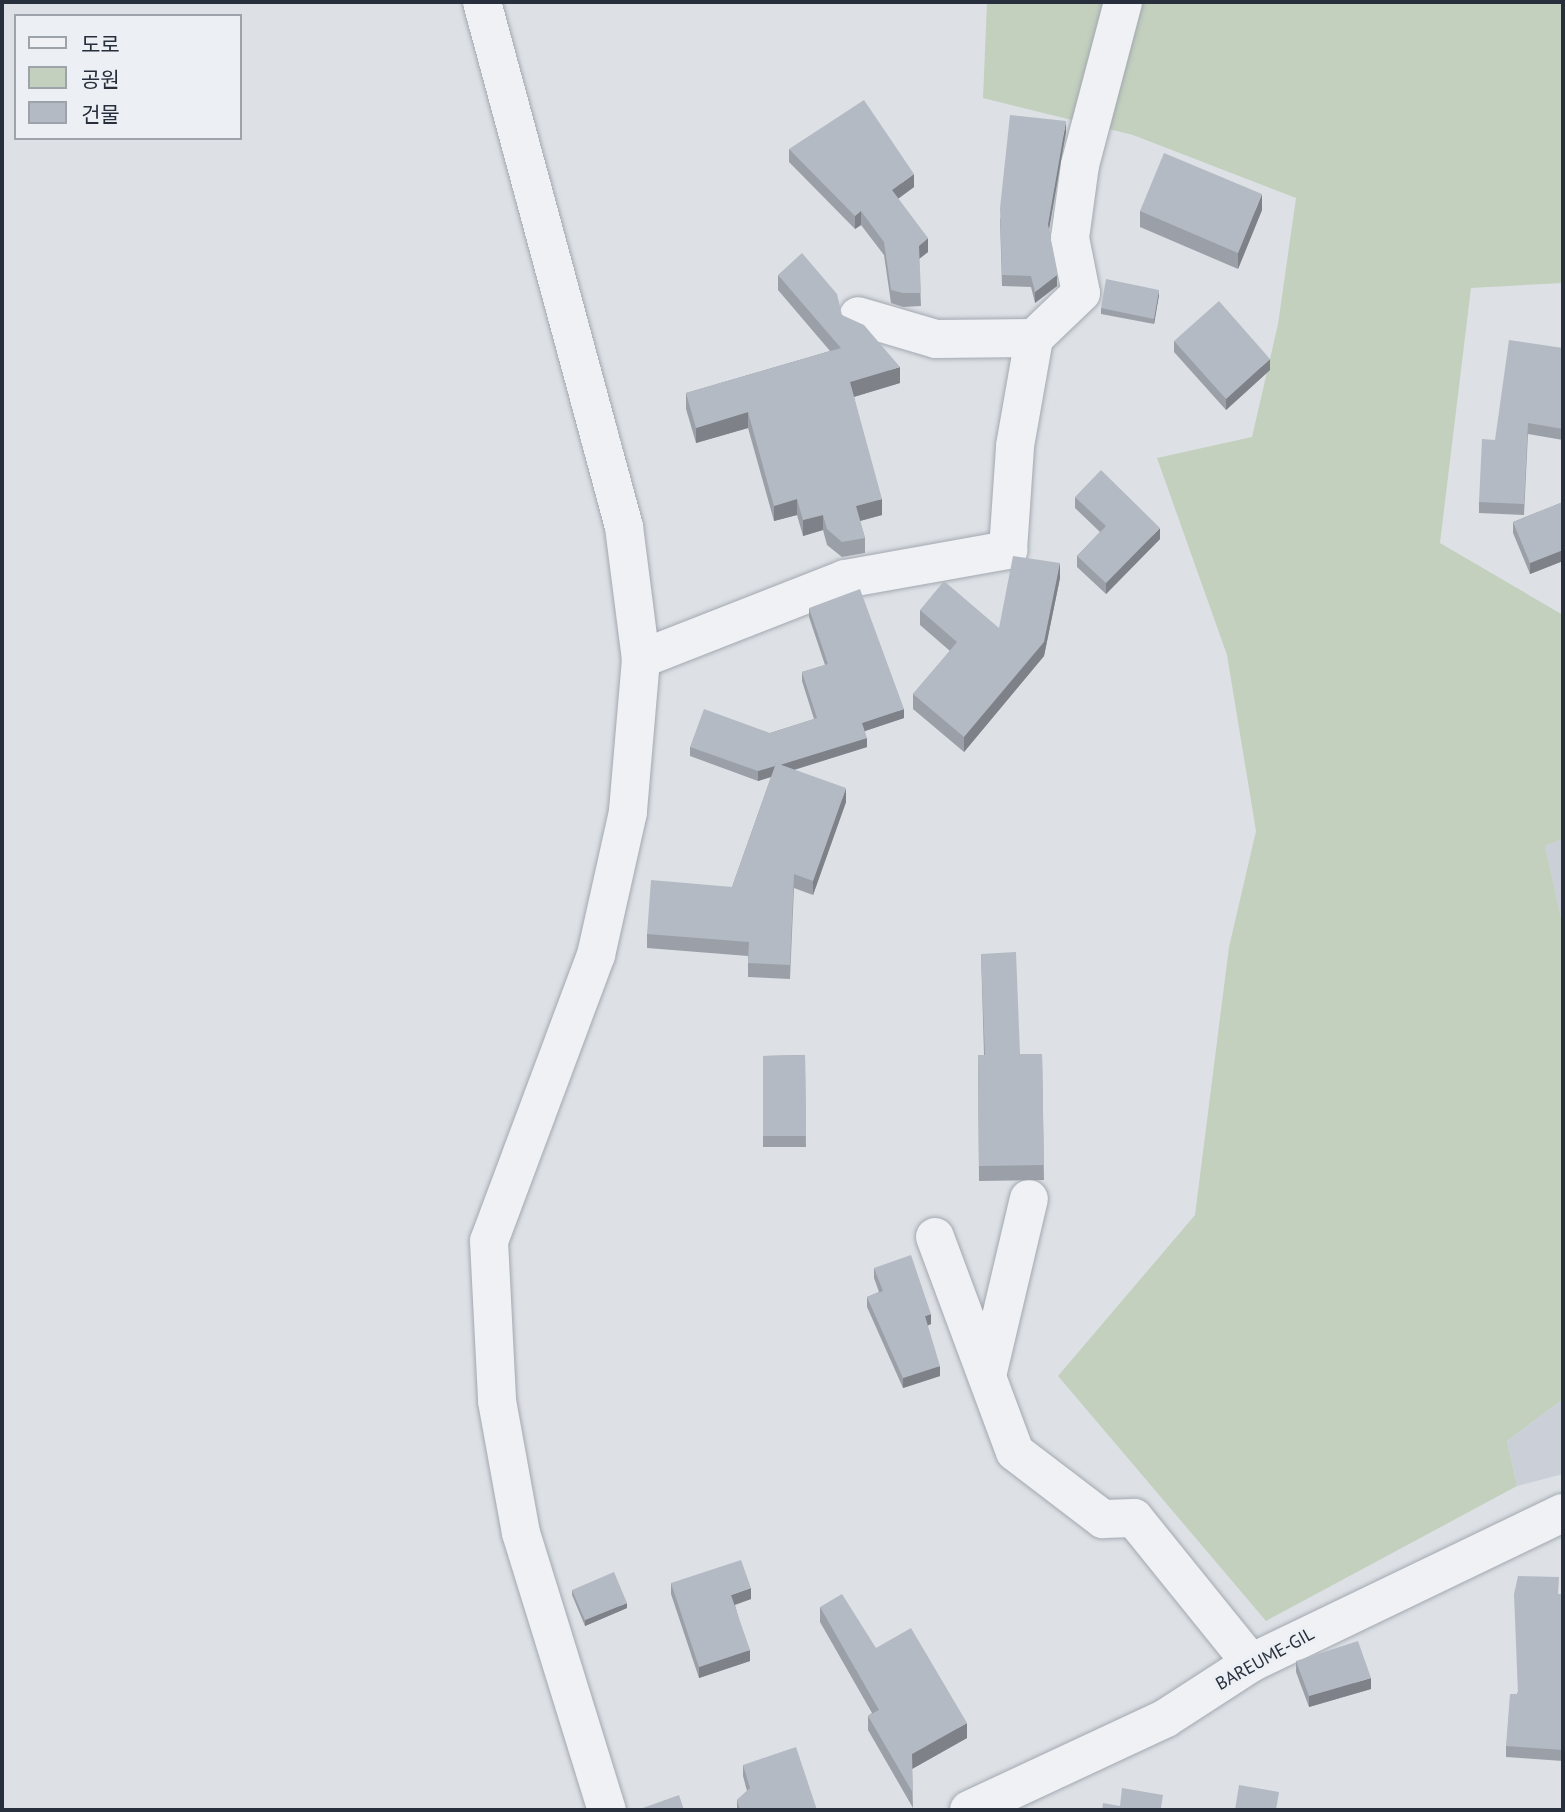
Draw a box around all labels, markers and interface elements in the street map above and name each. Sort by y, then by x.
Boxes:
legend [14,14,242,140]
text: 도로 [81,31,120,58]
text: 공원 [81,66,120,93]
text: 건물 [81,101,120,128]
street label: BAREUME-GIL [1212,1623,1318,1695]

